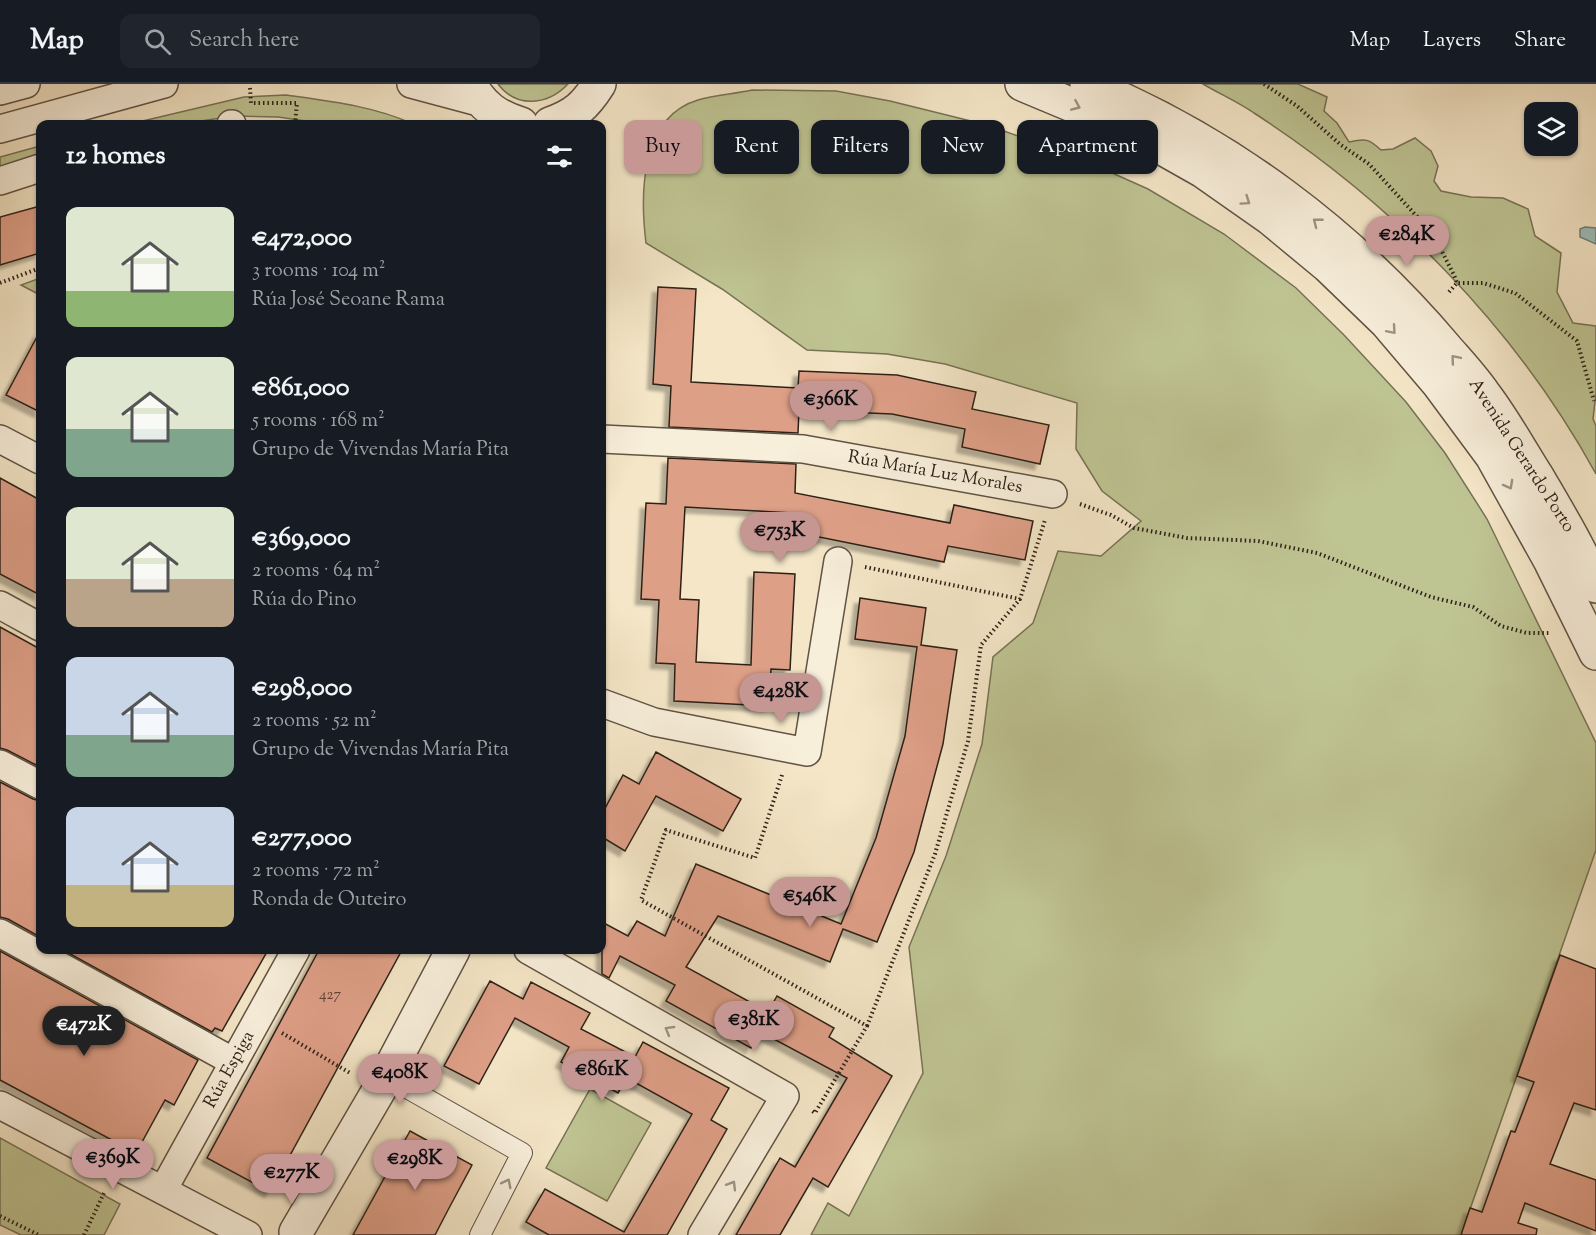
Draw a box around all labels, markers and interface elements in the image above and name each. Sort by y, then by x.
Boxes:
search box [120,14,540,68]
text: Map [30,21,84,61]
icon: search [141,25,174,58]
text: Search here [189,25,299,57]
text: Map [1350,26,1390,56]
text: Layers [1423,26,1481,56]
text: Share [1514,26,1566,56]
one-way arrow [1070,99,1081,111]
map controls [1524,102,1578,156]
button: layers [1524,102,1578,156]
chip: Buy [624,120,702,174]
chip: Rent [714,120,799,174]
chip: Filters [811,120,909,174]
chip: New [921,120,1005,174]
chip: Apartment [1017,120,1158,174]
text: 12 homes [66,138,165,175]
icon: filters [543,140,576,173]
one-way arrow [1240,194,1251,205]
pin: €284K [1365,216,1449,267]
one-way arrow [1313,218,1324,229]
text: €472,000 [252,220,352,257]
text: €284K [1379,221,1435,250]
icon: home [114,231,186,303]
text: 3 rooms · 104 m² [252,257,386,286]
text: Rúa José Seoane Rama [252,286,445,315]
one-way arrow [1385,323,1396,334]
one-way arrow [1451,355,1462,366]
text: €861,000 [252,370,349,407]
street label: Avenida Gerardo Porto [1461,374,1581,538]
icon: home [114,381,186,453]
pin: €366K [789,381,873,432]
text: €366K [804,386,858,415]
text: 5 rooms · 168 m² [252,407,385,436]
text: Grupo de Vivendas María Pita [252,436,509,465]
street label: Rúa María Luz Morales [846,445,1024,501]
one-way arrow [1502,479,1513,490]
pin: €753K [738,512,822,563]
text: €753K [754,517,806,546]
text: €369,000 [252,520,351,557]
icon: home [114,531,186,603]
text: 2 rooms · 64 m² [252,557,380,586]
text: Rúa do Pino [252,586,356,615]
text: €298,000 [252,670,352,707]
pin: €428K [739,673,823,724]
text: €428K [753,678,809,707]
icon: home [114,681,186,753]
text: 2 rooms · 52 m² [252,707,377,736]
text: Grupo de Vivendas María Pita [252,736,509,765]
text: €277,000 [252,820,352,857]
icon: home [114,831,186,903]
text: 2 rooms · 72 m² [252,857,380,886]
pin: €546K [768,877,852,928]
text: €546K [783,882,837,911]
text: Ronda de Outeiro [252,886,407,915]
house number: 427 [319,985,342,1006]
pin: €381K [712,1001,796,1052]
pin: €472K [42,1006,126,1057]
text: €381K [728,1006,780,1035]
text: €472K [56,1011,112,1040]
one-way arrow [665,1026,675,1037]
street label: Rúa Espiga [198,1027,262,1113]
pin: €861K [560,1051,644,1102]
pin: €408K [358,1054,442,1105]
text: €861K [575,1056,629,1085]
text: €408K [372,1059,428,1088]
pin: €369K [71,1139,155,1190]
pin: €298K [373,1140,457,1191]
text: €369K [86,1144,140,1173]
text: €298K [387,1145,443,1174]
pin: €277K [250,1154,334,1205]
text: €277K [264,1159,320,1188]
one-way arrow [500,1179,511,1189]
one-way arrow [724,1181,736,1191]

